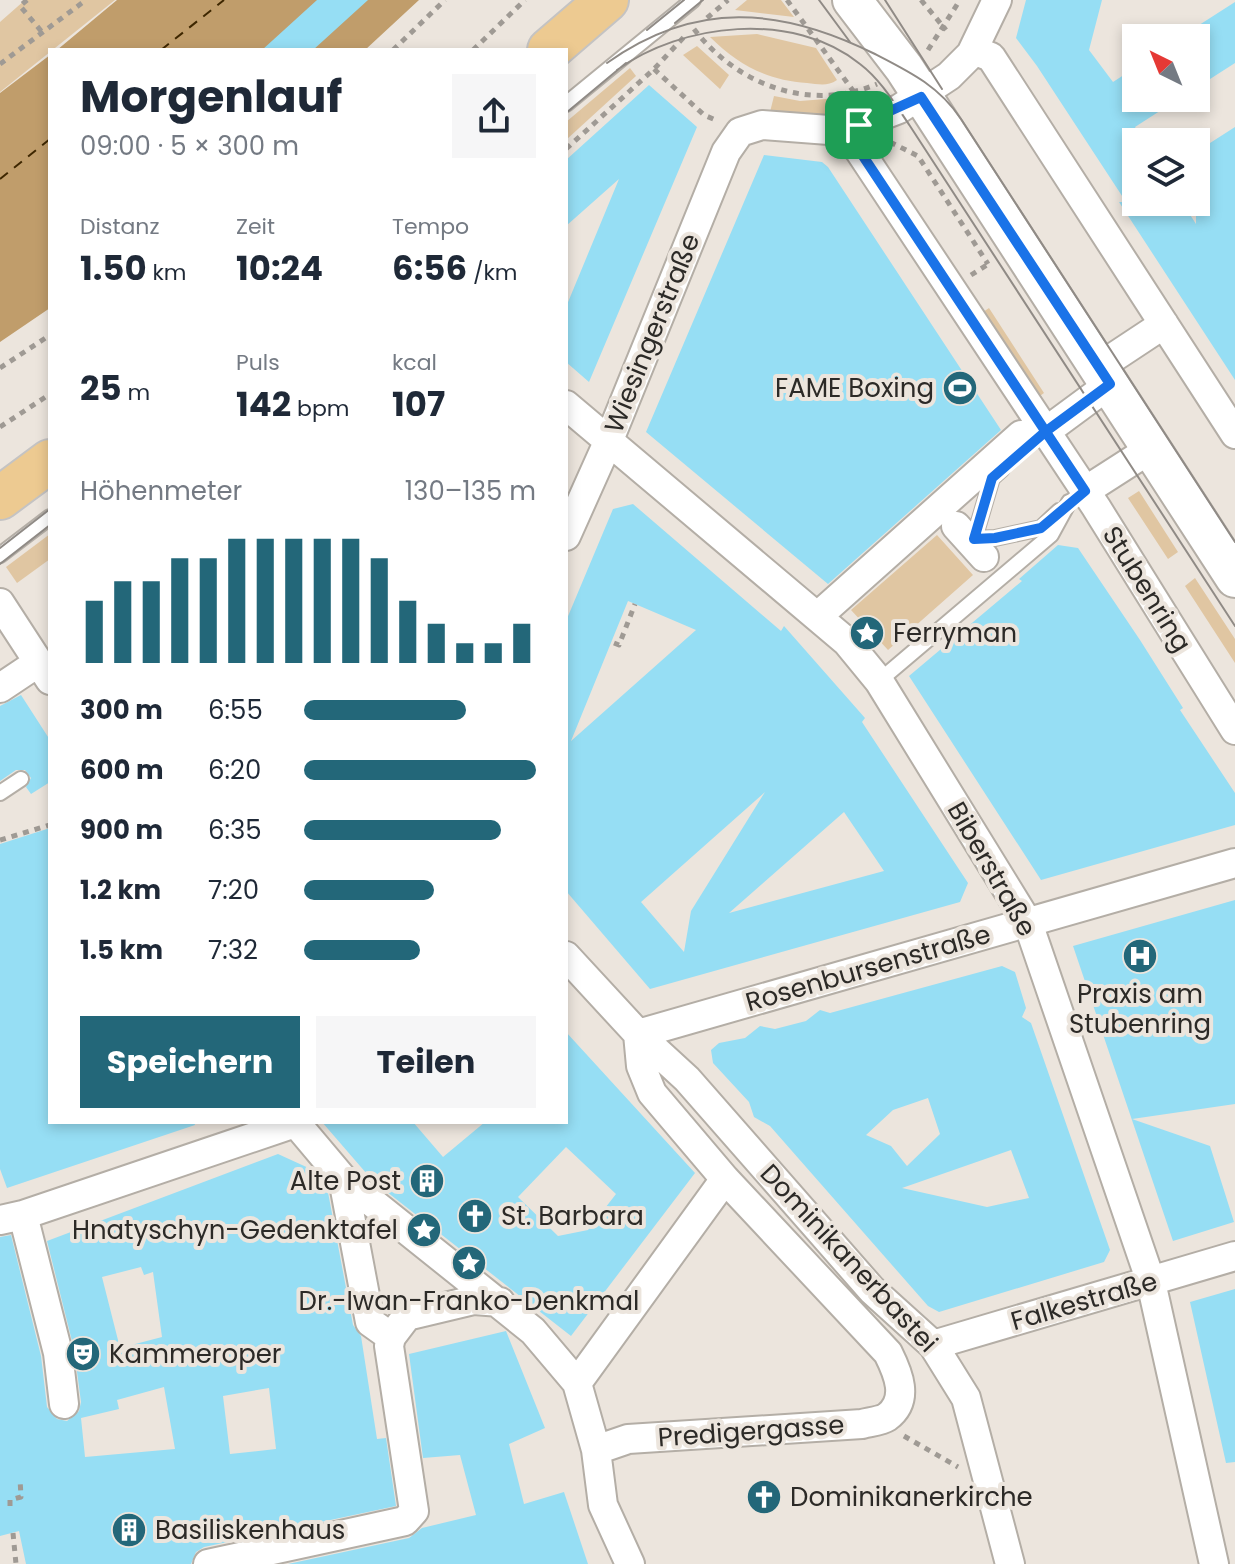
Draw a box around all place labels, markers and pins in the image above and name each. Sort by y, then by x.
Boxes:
pin [825,91,893,159]
sports icon: FAME Boxing [941,369,979,407]
place label: FAME Boxing [775,370,934,406]
place icon: Ferryman [848,614,886,652]
place label: Ferryman [893,615,1017,651]
hospital icon: Praxis am Stubenring [1121,937,1159,975]
place label: Praxis am Stubenring [1069,976,1211,1042]
building icon: Alte Post [408,1162,446,1200]
place label: Alte Post [290,1163,401,1199]
church icon: St. Barbara [456,1197,494,1235]
place label: St. Barbara [501,1198,644,1234]
place icon: Hnatyschyn-Gedenktafel [405,1211,443,1249]
place label: Hnatyschyn-Gedenktafel [72,1212,398,1248]
place icon: Dr.-Iwan-Franko-Denkmal [450,1244,488,1282]
place label: Dr.-Iwan-Franko-Denkmal [299,1283,639,1319]
theatre icon: Kammeroper [64,1335,102,1373]
place label: Kammeroper [109,1336,282,1372]
church icon: Dominikanerkirche [745,1478,783,1516]
place label: Dominikanerkirche [790,1479,1033,1515]
building icon: Basiliskenhaus [110,1511,148,1549]
place label: Basiliskenhaus [155,1512,345,1548]

